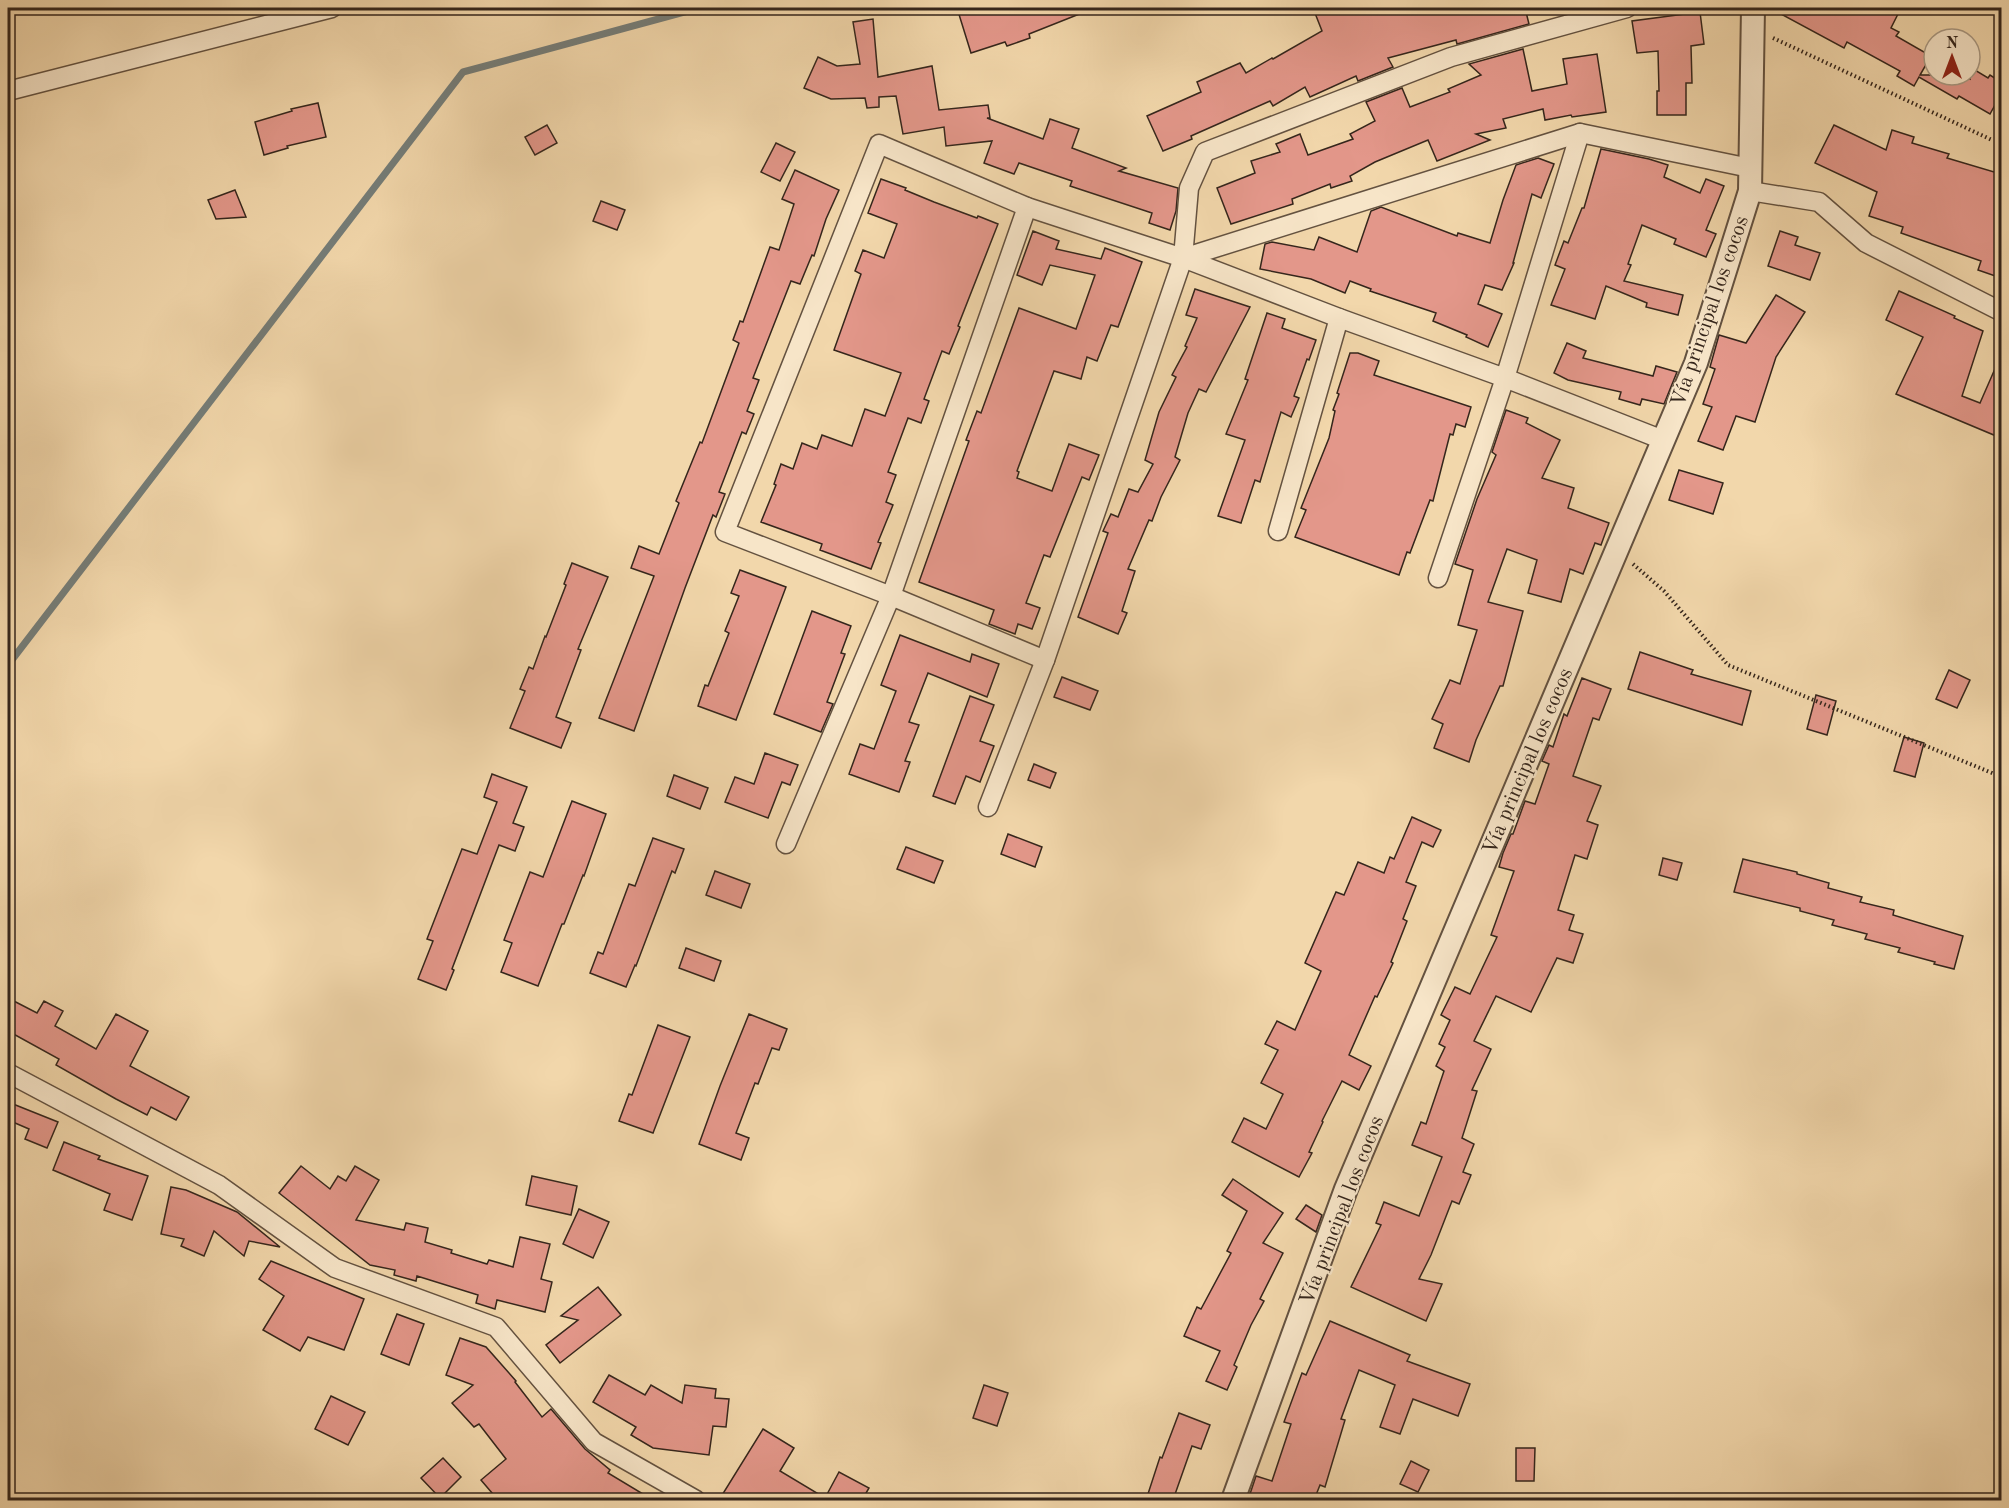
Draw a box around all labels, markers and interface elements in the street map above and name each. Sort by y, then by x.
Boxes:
north arrow [1922,27,1982,87]
text: N [1946,36,1959,52]
street label: Vía principal los cocos [1668,213,1753,410]
street label: Vía principal los cocos [1480,665,1577,858]
street label: Vía principal los cocos [1297,1113,1388,1308]

